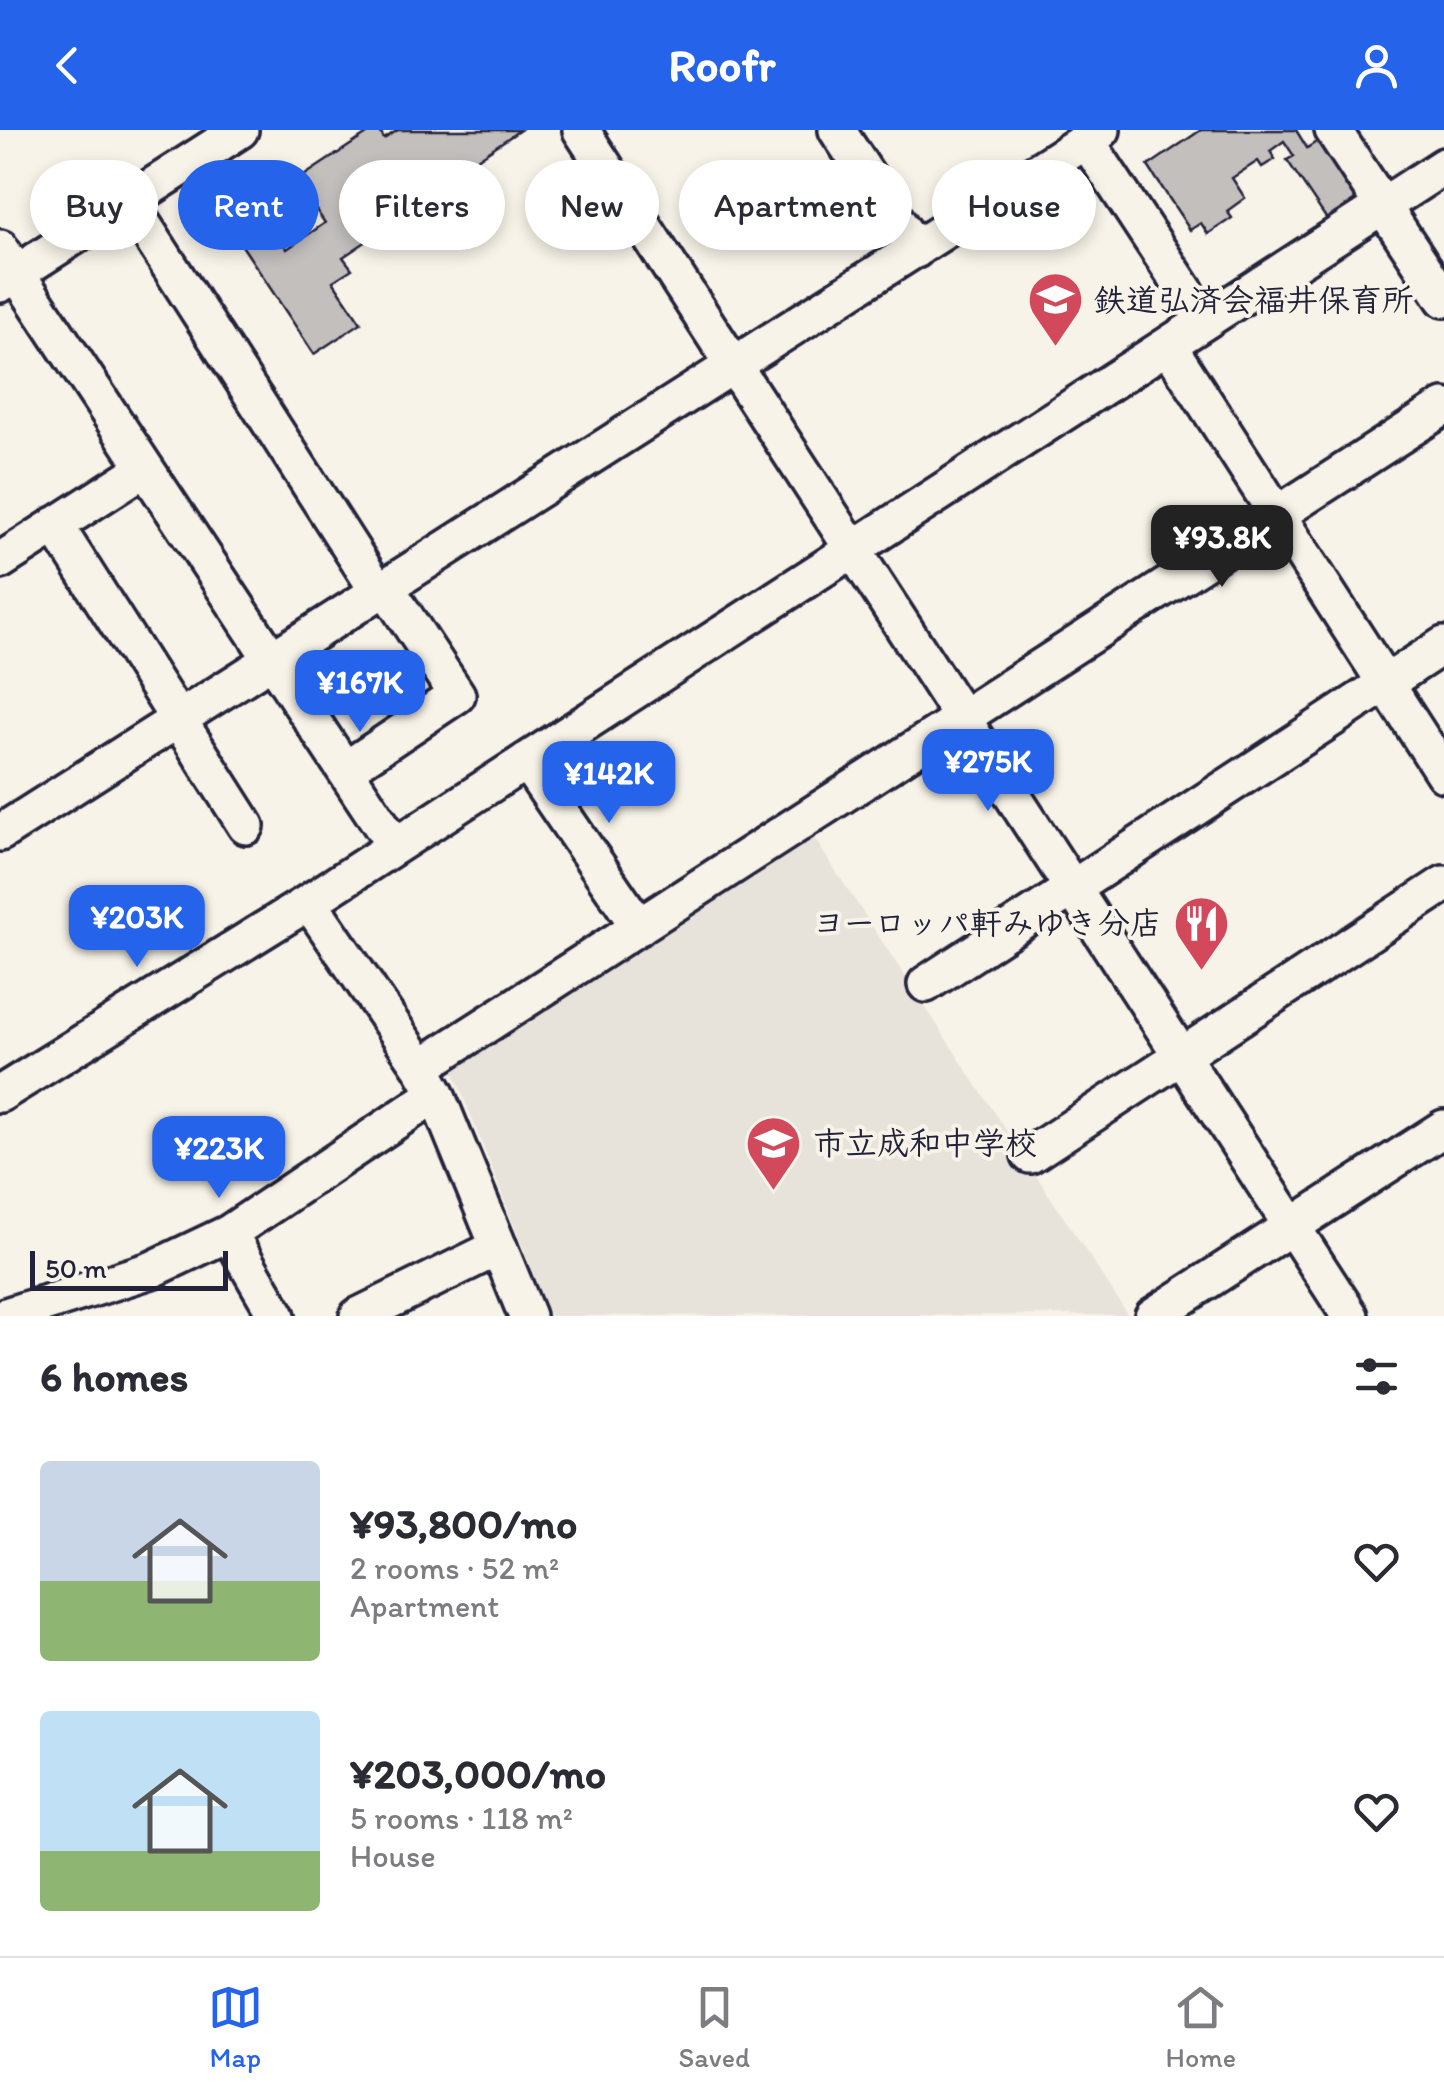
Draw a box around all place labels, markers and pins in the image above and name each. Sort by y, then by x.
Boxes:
school or university icon: 鉄道弘済会福井保育所 [1025,270,1085,349]
place label: 鉄道弘済会福井保育所 [1094,281,1414,319]
pin: ¥93.8K [1141,505,1303,590]
pin: ¥167K [290,650,430,735]
pin: ¥275K [918,729,1058,814]
pin: ¥142K [539,741,679,826]
pin: ¥203K [67,885,207,970]
restaurant icon: ヨーロッパ軒みゆき分店 [1171,893,1231,972]
place label: ヨーロッパ軒みゆき分店 [813,904,1162,942]
school or university icon: 市立成和中学校 [744,1113,804,1192]
pin: ¥223K [149,1116,289,1201]
place label: 市立成和中学校 [813,1124,1037,1162]

